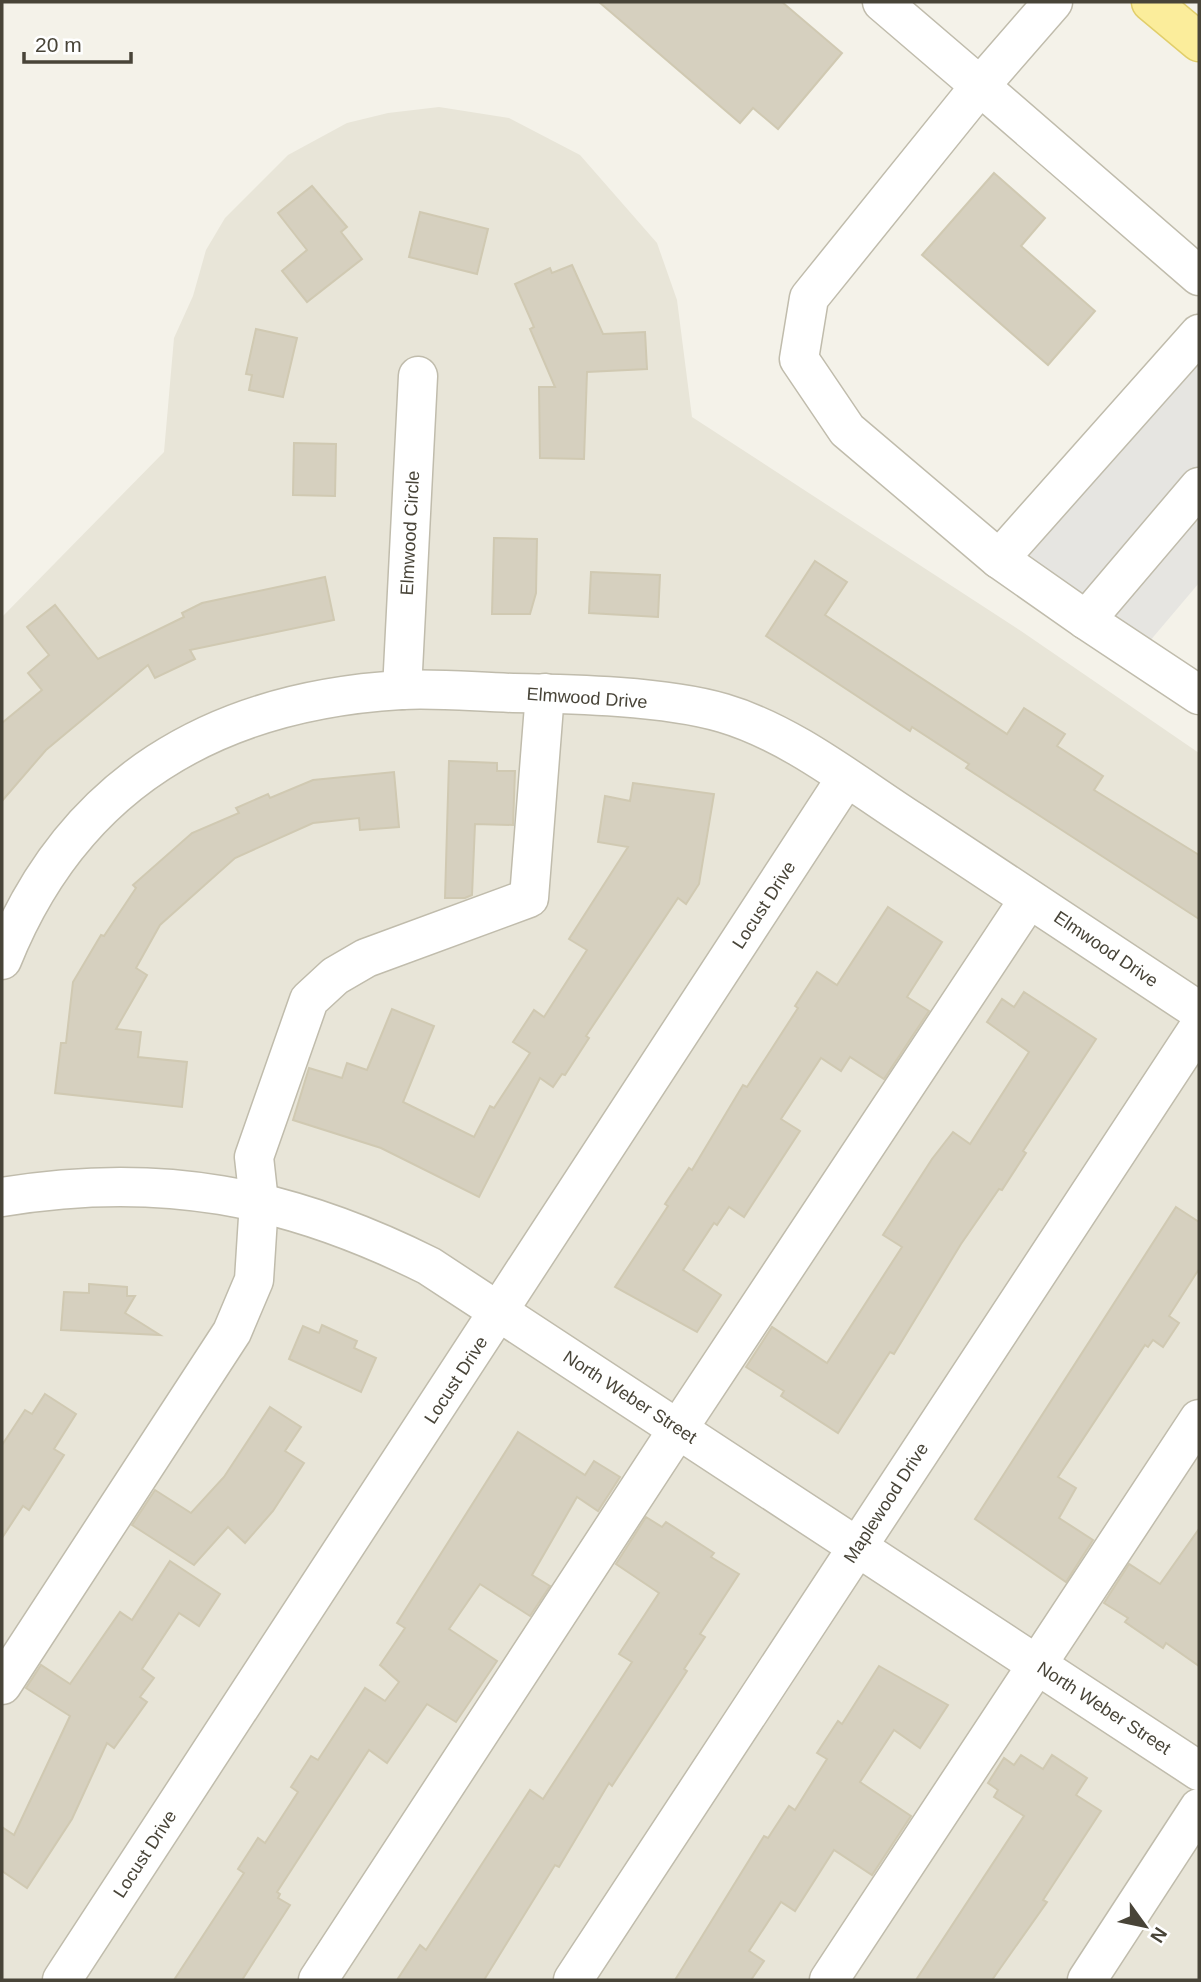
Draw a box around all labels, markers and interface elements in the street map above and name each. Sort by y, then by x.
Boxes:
scale bar [24,21,131,65]
text: 20 m [35,33,82,56]
street label: Elmwood Circle [397,470,423,596]
street label: Elmwood Drive [526,684,648,712]
street label: Locust Drive [728,858,800,952]
street label: Elmwood Drive [1050,907,1162,991]
street label: Locust Drive [420,1333,492,1427]
street label: North Weber Street [560,1346,700,1448]
street label: Maplewood Drive [840,1439,932,1567]
street label: North Weber Street [1034,1657,1174,1759]
street label: Locust Drive [109,1807,181,1901]
north arrow [1110,1891,1180,1961]
text: N [1146,1924,1171,1946]

